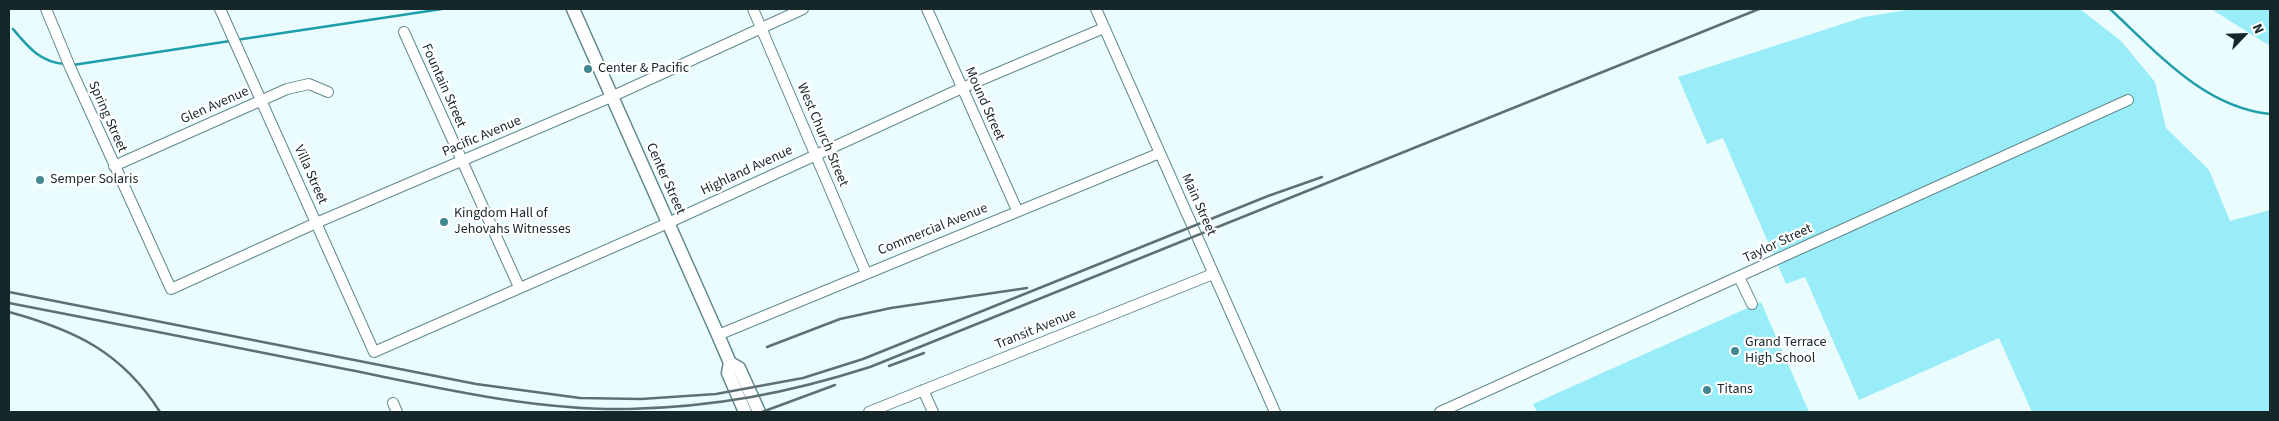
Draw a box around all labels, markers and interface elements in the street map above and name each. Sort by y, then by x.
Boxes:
north arrow [2219,10,2269,60]
text: N [2247,21,2269,37]
street label: Fountain Street [417,41,469,131]
place label: Center & Pacific [598,61,689,77]
marker: Center & Pacific [582,63,594,75]
street label: Mound Street [960,65,1008,143]
street label: Spring Street [84,79,130,155]
street label: West Church Street [793,81,851,189]
street label: Glen Avenue [178,84,252,128]
street label: Pacific Avenue [440,113,524,161]
street label: Center Street [642,140,688,218]
street label: Highland Avenue [698,142,796,200]
street label: Villa Street [290,143,330,207]
street label: Main Street [1177,171,1219,239]
place label: Semper Solaris [50,172,138,188]
marker: Semper Solaris [34,174,46,186]
street label: Commercial Avenue [876,200,990,260]
place label: Kingdom Hall of Jehovahs Witnesses [454,206,571,238]
marker: Kingdom Hall of Jehovahs Witnesses [438,216,450,228]
street label: Taylor Street [1741,221,1815,267]
street label: Transit Avenue [993,306,1079,354]
place label: Grand Terrace High School [1745,335,1826,368]
marker: Grand Terrace High School [1729,345,1741,357]
place label: Titans [1717,382,1753,398]
marker: Titans [1701,384,1713,396]

